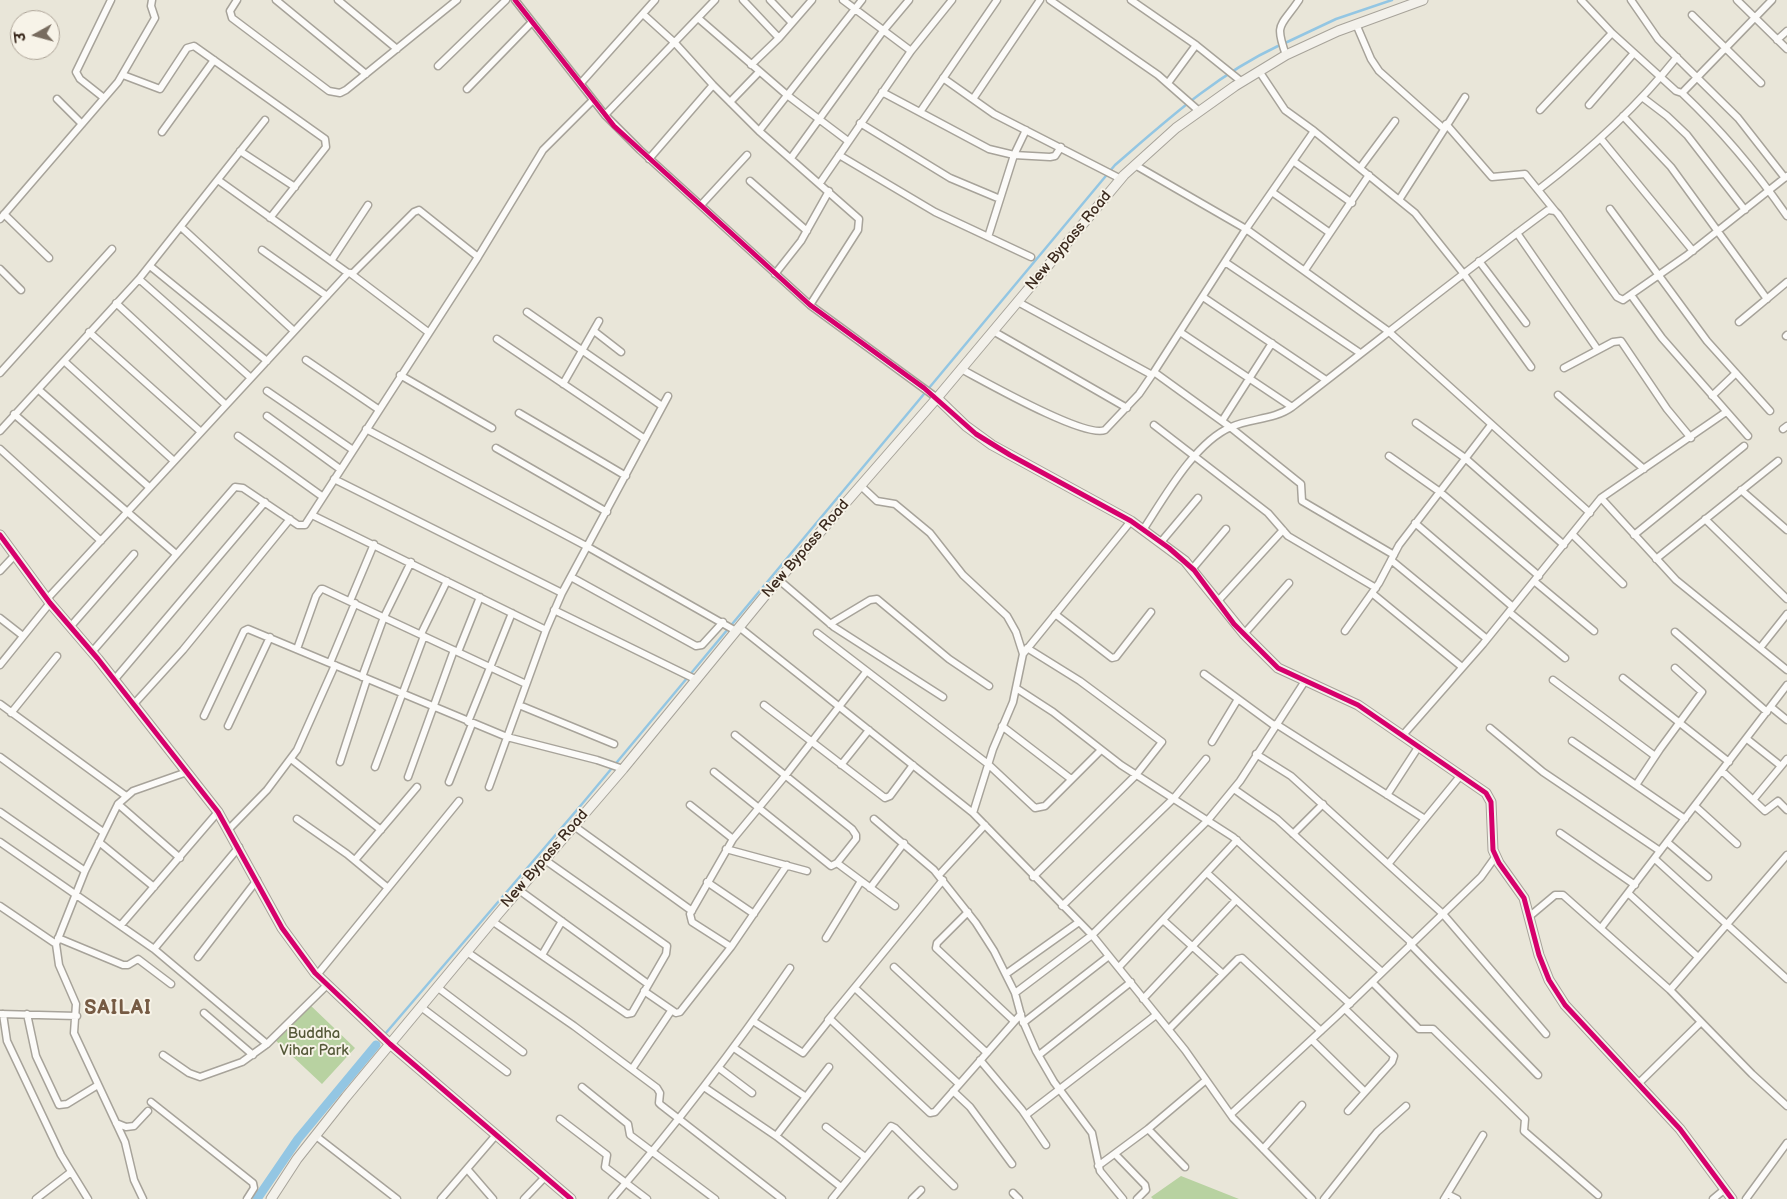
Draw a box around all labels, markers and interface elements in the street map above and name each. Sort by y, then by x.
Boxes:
north arrow [10,10,60,60]
text: उ [12,31,30,42]
street label: New Bypass Road [1022,188,1116,294]
street label: New Bypass Road [759,496,853,602]
street label: New Bypass Road [498,806,592,912]
district label: SAILAI [83,997,153,1021]
park label: Buddha Vihar Park [279,1025,349,1060]

